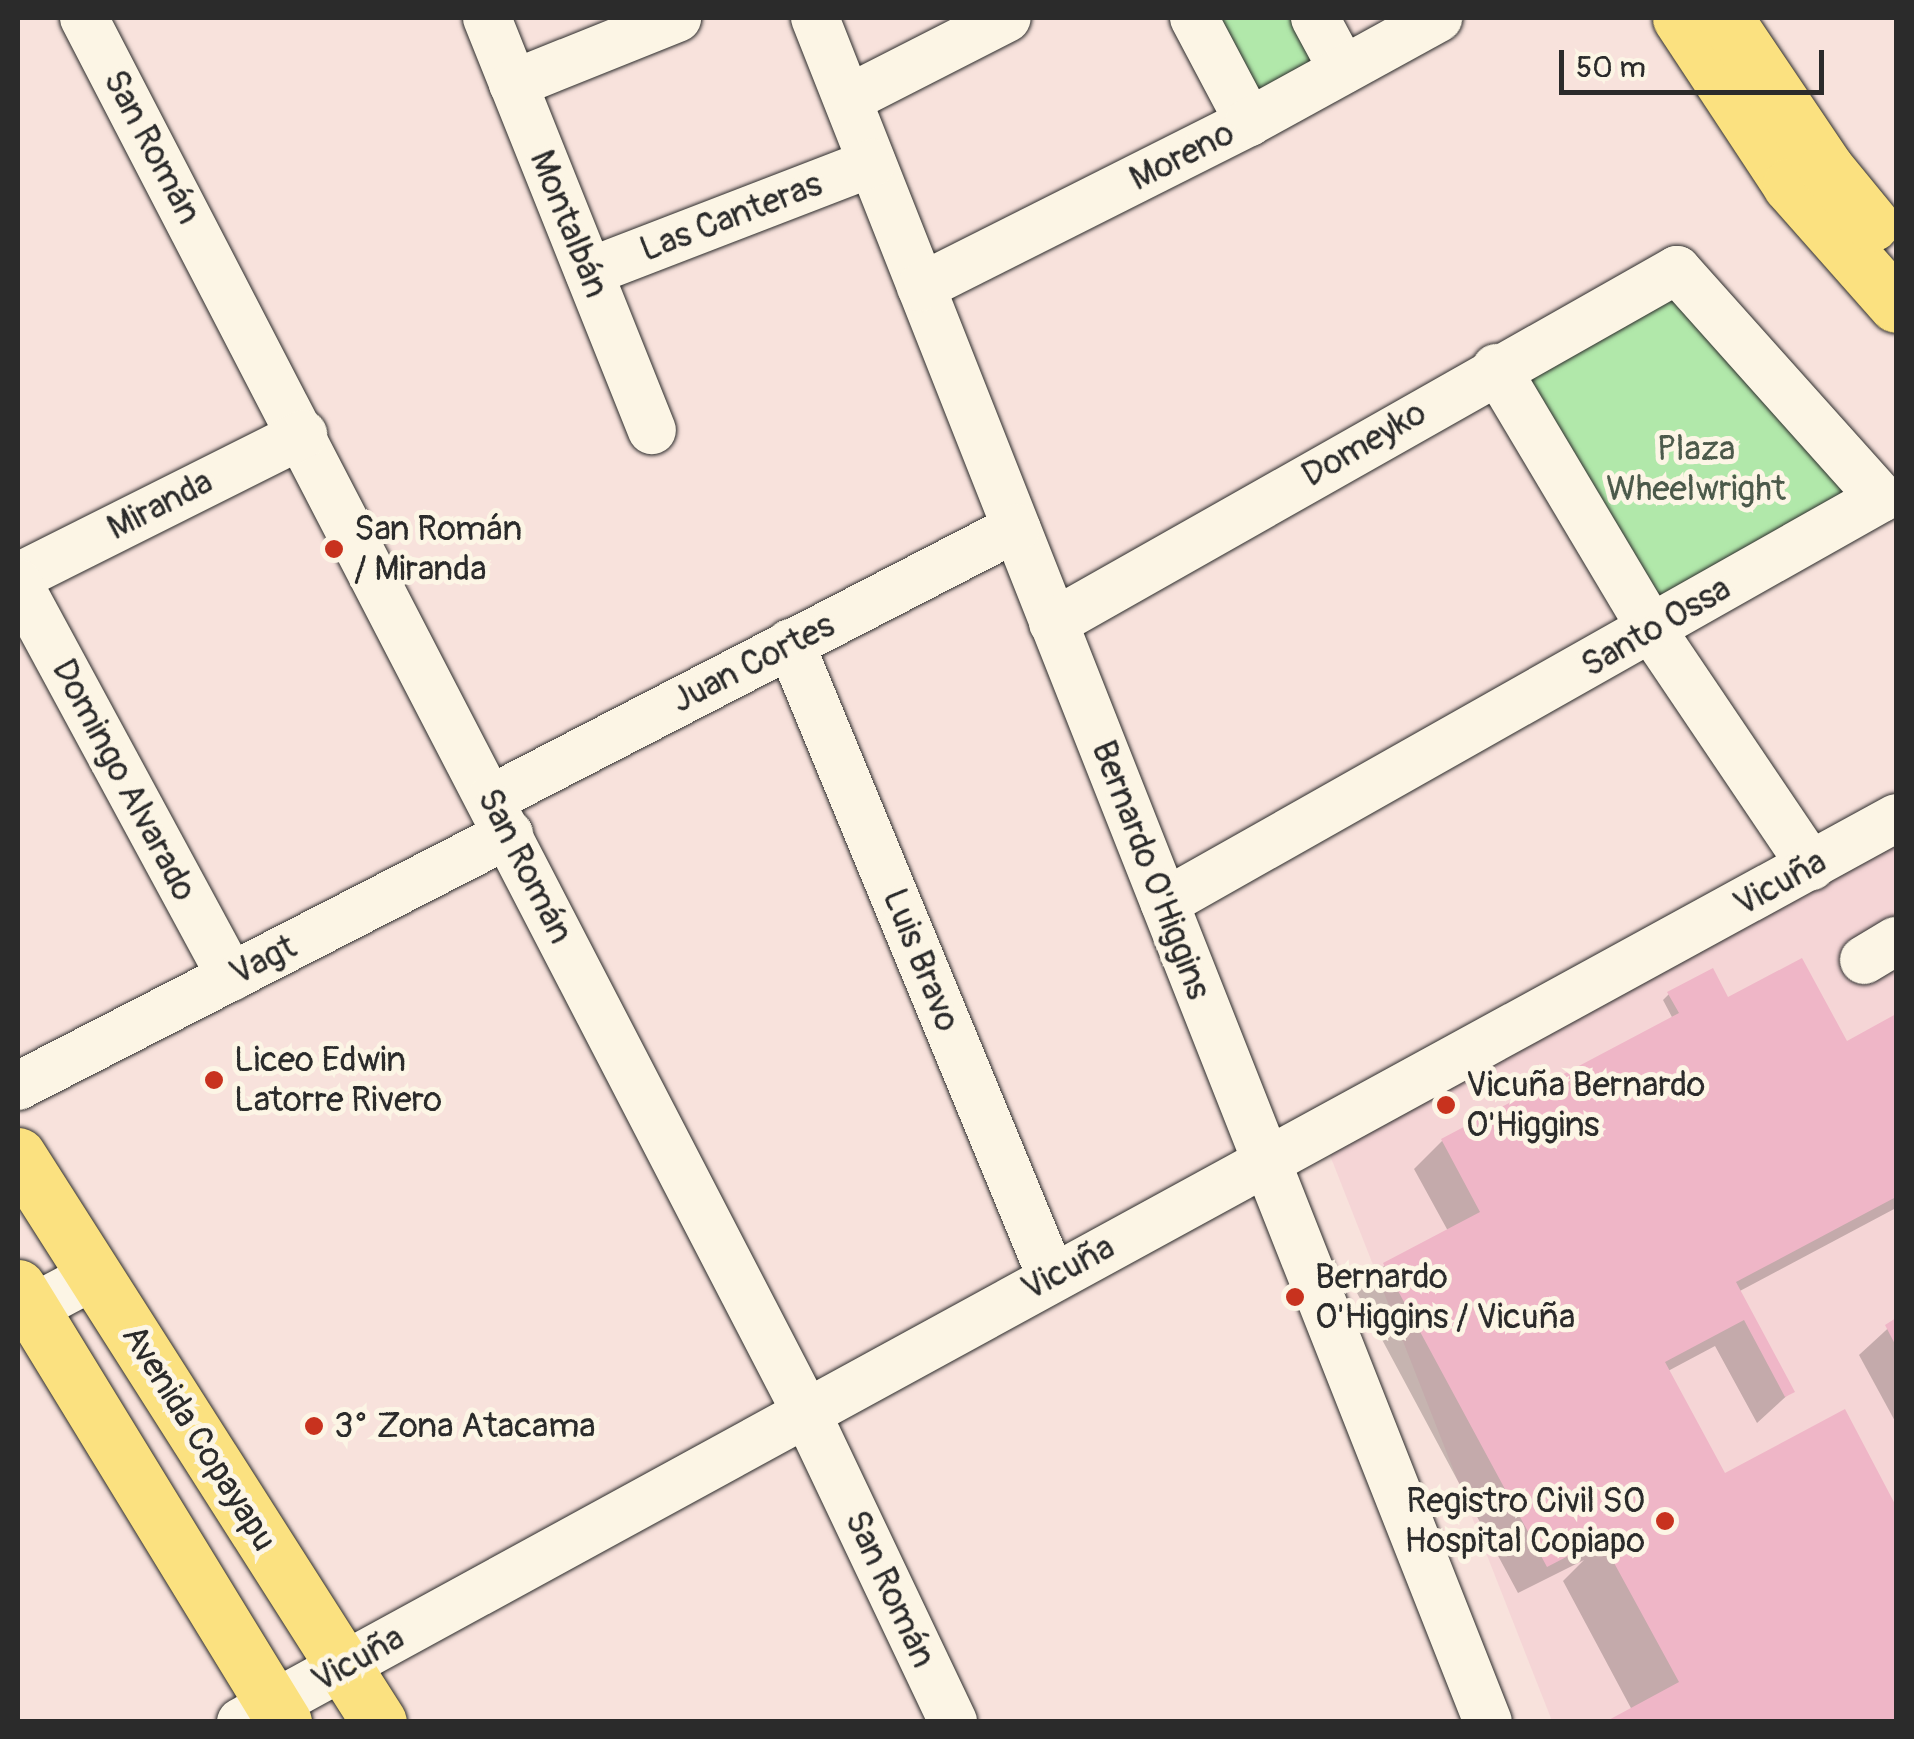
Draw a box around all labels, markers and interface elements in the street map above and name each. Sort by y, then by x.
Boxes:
scale bar [1564,30,1829,92]
text: 50 m [1576,49,1646,86]
street label: San Román [94,63,210,231]
street label: Moreno [1123,112,1241,200]
street label: Montalbán [520,144,618,304]
street label: Las Canteras [634,163,828,271]
street label: Domeyko [1294,392,1434,496]
park label: Plaza Wheelwright [1606,428,1786,510]
street label: Miranda [100,461,220,549]
place label: San Román / Miranda [354,508,522,590]
marker: San Román / Miranda [323,538,345,560]
street label: Santo Ossa [1574,567,1738,687]
street label: Juan Cortes [665,604,841,722]
street label: Domingo Alvarado [43,652,205,908]
street label: Bernardo O'Higgins [1082,735,1220,1005]
street label: San Román [468,781,582,951]
street label: Vicuña [1727,841,1833,925]
street label: Luis Bravo [873,883,969,1037]
street label: Vagt [223,926,303,994]
place label: Liceo Edwin Latorre Rivero [234,1039,442,1121]
place label: Vicuña Bernardo O'Higgins [1466,1064,1705,1146]
marker: Liceo Edwin Latorre Rivero [203,1069,225,1091]
marker: Vicuña Bernardo O'Higgins [1435,1094,1457,1116]
street label: Vicuña [1014,1226,1122,1310]
place label: Bernardo O'Higgins / Vicuña [1315,1256,1575,1338]
marker: Bernardo O'Higgins / Vicuña [1284,1286,1306,1308]
street label: Avenida Copayapu [113,1317,285,1559]
place label: 3° Zona Atacama [334,1405,596,1447]
marker: 3° Zona Atacama [303,1415,325,1437]
place label: Registro Civil SO Hospital Copiapo [1404,1480,1645,1562]
street label: San Román [835,1504,945,1674]
marker: Registro Civil SO Hospital Copiapo [1654,1510,1676,1532]
street label: Vicuña [305,1617,411,1701]

